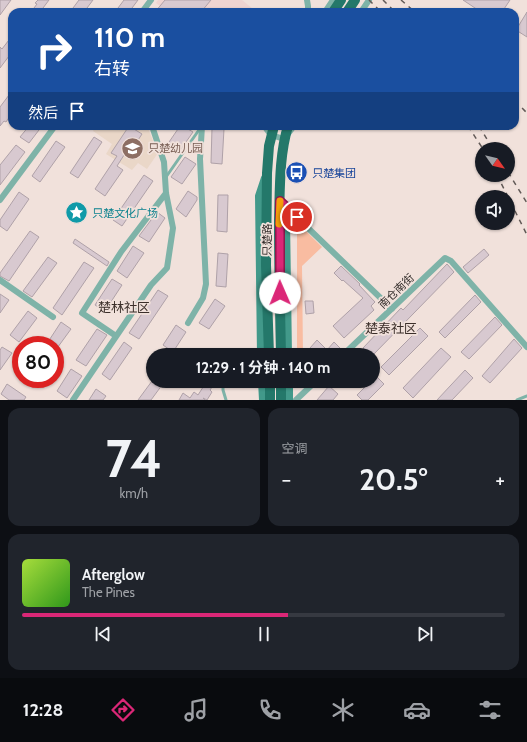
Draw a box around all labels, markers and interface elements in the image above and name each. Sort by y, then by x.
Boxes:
text: 110 m [94,20,165,54]
icon: right [28,24,80,76]
text: 右转 [94,58,130,80]
icon: arrive [66,100,88,122]
text: 然后 [28,104,58,122]
school or university icon: 只楚幼儿园 [120,135,146,161]
place label: 只楚幼儿园 [148,141,203,155]
north arrow [475,142,515,182]
map controls [475,142,515,230]
bus stop icon: 只楚集团 [284,160,310,186]
place label: 只楚集团 [312,166,356,180]
button: sound [475,190,515,230]
place icon: 只楚文化广场 [64,200,90,226]
pin [280,200,314,234]
place label: 只楚文化广场 [92,206,158,220]
icon: arrive [286,206,308,228]
street label: 只楚路 [260,223,274,257]
street label: 南仓南街 [375,271,417,311]
position arrow [259,272,301,314]
district label: 楚林社区 [98,299,150,315]
district label: 楚泰社区 [365,320,417,336]
speed limit sign: 80 [12,336,64,388]
text: 12:29 · 1 分钟 · 140 m [196,359,330,377]
text: 74 [105,427,162,490]
text: 空调 [282,440,308,456]
text: 20.5° [359,461,427,498]
text: − [282,466,291,493]
text: + [495,466,505,493]
text: km/h [120,485,148,501]
text: Afterglow [82,566,145,584]
text: The Pines [82,584,135,600]
icon: previous [92,623,114,645]
icon: pause [253,623,275,645]
icon: next [414,623,436,645]
icon: directions [109,696,137,724]
icon: music [182,696,210,724]
icon: phone [256,696,284,724]
icon: climate [329,696,357,724]
icon: car [403,696,431,724]
icon: filters [476,696,504,724]
text: 12:28 [23,699,63,721]

